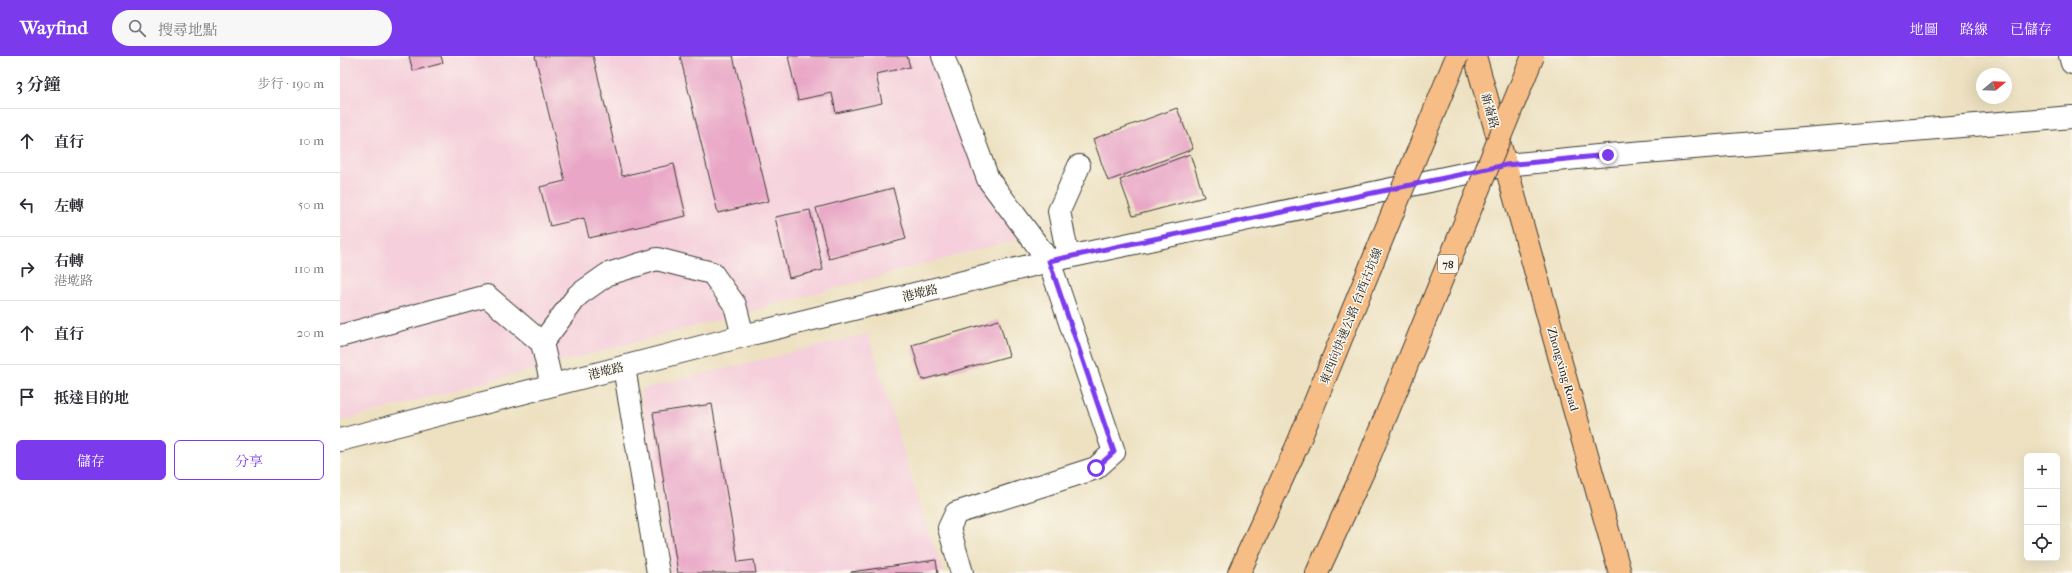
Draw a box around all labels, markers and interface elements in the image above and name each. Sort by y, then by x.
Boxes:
search box [112,10,392,46]
text: Wayfind [20,17,88,39]
icon: search [126,17,148,39]
text: 搜尋地點 [158,21,218,39]
text: 地圖 [1910,21,1938,38]
text: 路線 [1960,21,1988,38]
text: 已儲存 [2010,21,2052,38]
north arrow [1976,68,2012,104]
text: 3 分鐘 [16,74,61,94]
text: 步行 · 190 m [258,76,324,91]
street label: 新崙路 [1478,92,1502,130]
icon: ahead [16,130,38,152]
text: 直行 [54,133,84,151]
text: 10 m [299,133,324,148]
route end [1599,146,1617,164]
icon: left [16,194,38,216]
text: 左轉 [54,197,84,215]
text: 50 m [298,197,324,212]
street label: 東西向快速公路 台西古坑線 [1317,245,1385,387]
text: 右轉 [54,252,84,270]
road number: 78 [1438,255,1458,273]
icon: right [16,258,38,280]
text: 110 m [294,261,324,276]
text: 港墘路 [54,273,93,288]
street label: 港墘路 [901,282,939,304]
icon: ahead [16,322,38,344]
text: 直行 [54,325,84,343]
text: 20 m [297,325,324,340]
street label: Zhongxing Road [1544,325,1582,413]
street label: 港墘路 [587,360,625,382]
icon: arrive [16,386,38,408]
text: 抵達目的地 [54,389,129,407]
button: 儲存 [16,440,166,480]
button: 分享 [174,440,324,480]
map controls [2024,453,2060,561]
button: + [2024,453,2060,489]
route start [1087,459,1105,477]
button: − [2024,489,2060,525]
button: locate [2024,525,2060,561]

